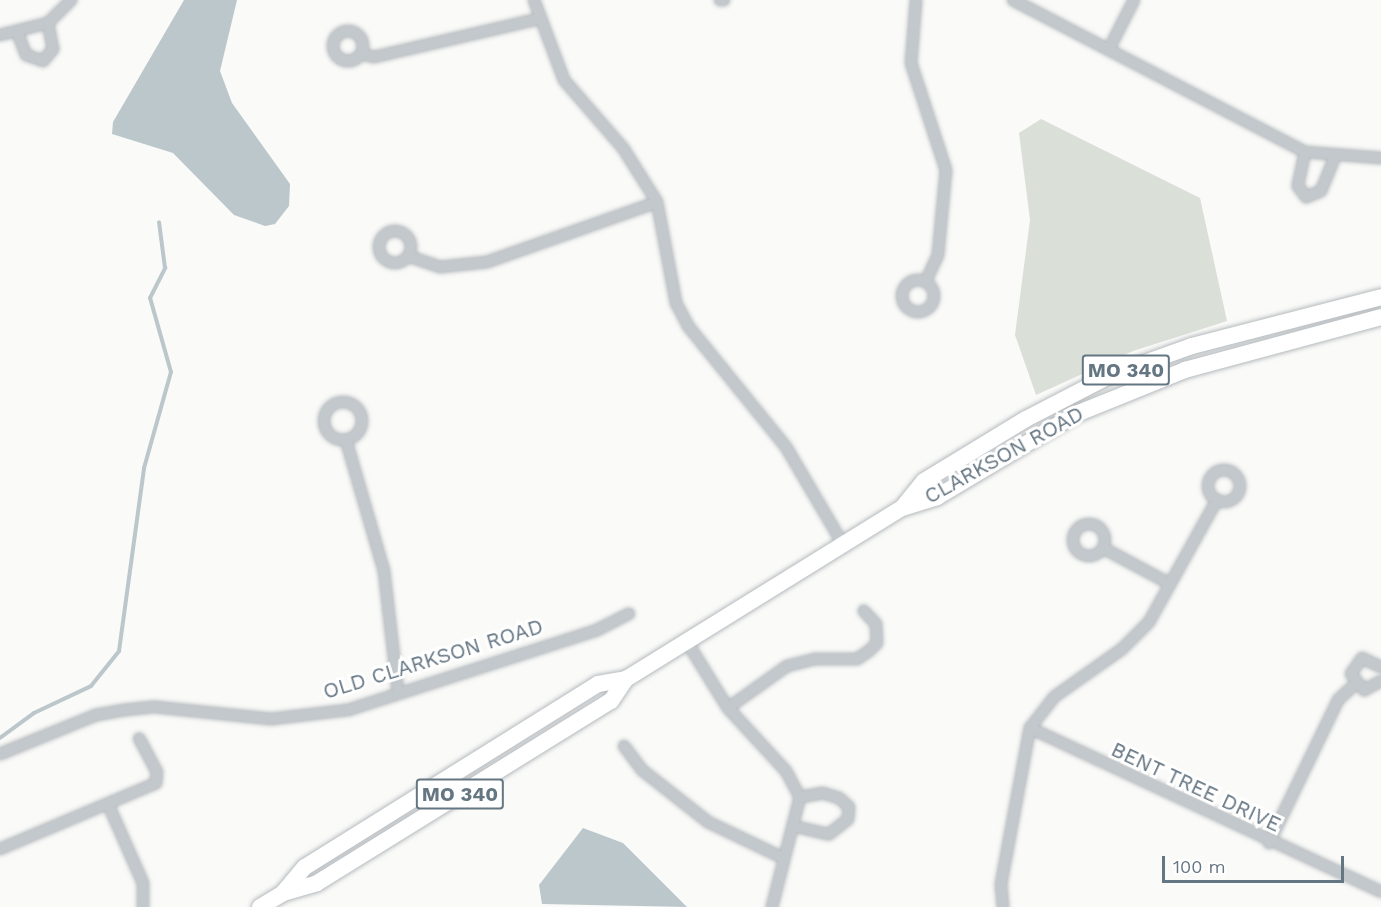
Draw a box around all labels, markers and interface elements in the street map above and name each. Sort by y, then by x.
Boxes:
road number: MO 340 [1081,353,1171,387]
street label: CLARKSON ROAD [920,401,1088,509]
street label: OLD CLARKSON ROAD [320,614,546,704]
street label: BENT TREE DRIVE [1107,736,1285,838]
road number: MO 340 [415,777,505,811]
scale bar [1165,844,1346,882]
text: 100 m [1173,856,1226,877]

